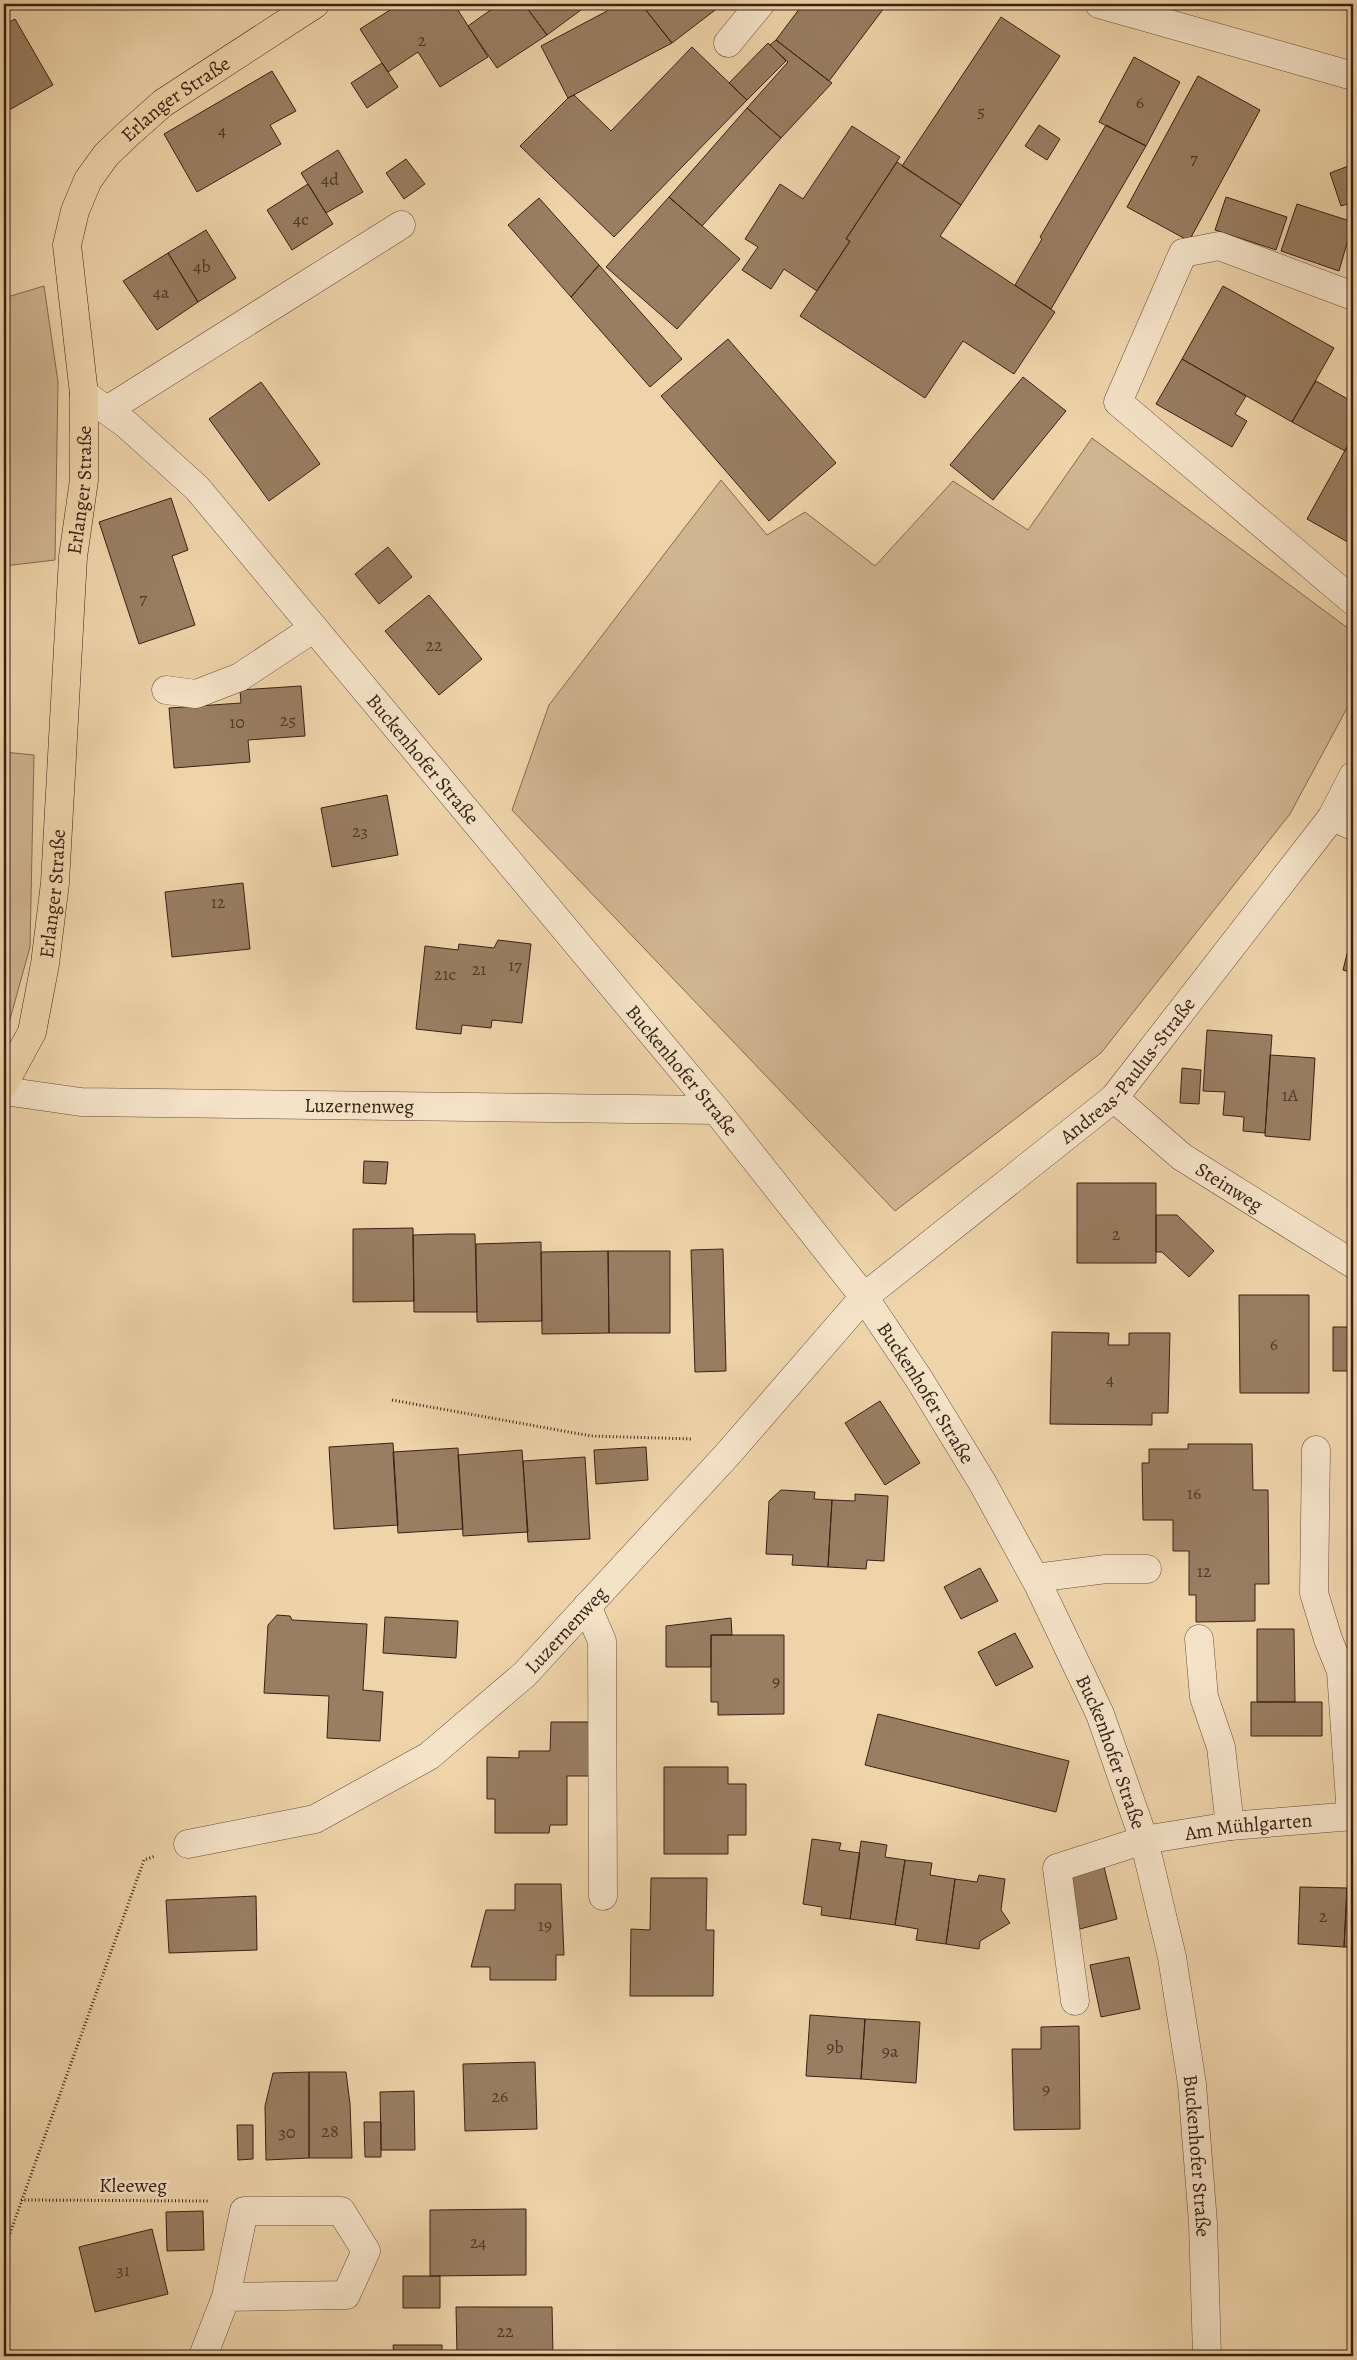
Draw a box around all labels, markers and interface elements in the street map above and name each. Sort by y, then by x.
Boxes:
house number: 2 [418,28,427,52]
street label: Erlanger Straße [115,50,235,148]
house number: 6 [1136,90,1144,114]
house number: 5 [977,99,985,123]
house number: 4 [218,118,226,142]
house number: 7 [1190,146,1198,170]
house number: 4d [321,167,339,191]
house number: 4c [293,207,309,231]
house number: 4b [193,254,211,278]
house number: 4a [153,280,170,304]
street label: Erlanger Straße [61,425,98,556]
house number: 7 [139,586,147,610]
house number: 22 [425,633,443,657]
street label: Buckenhofer Straße [360,688,485,830]
house number: 25 [280,708,296,732]
house number: 10 [229,710,245,734]
house number: 23 [352,819,368,843]
street label: Erlanger Straße [33,828,72,960]
house number: 12 [211,890,226,914]
house number: 17 [508,953,522,977]
house number: 21 [472,957,486,981]
house number: 21c [434,962,456,986]
street label: Andreas-Paulus-Straße [1054,991,1202,1151]
street label: Buckenhofer Straße [620,999,744,1142]
house number: 1A [1282,1083,1299,1107]
street label: Luzernenweg [304,1092,414,1120]
street label: Steinweg [1190,1156,1268,1218]
house number: 2 [1112,1222,1121,1246]
street label: Buckenhofer Straße [871,1317,981,1469]
house number: 6 [1270,1332,1278,1356]
house number: 4 [1106,1367,1114,1391]
house number: 16 [1187,1481,1201,1505]
house number: 12 [1197,1559,1212,1583]
street label: Luzernenweg [519,1581,613,1680]
house number: 9 [772,1669,780,1693]
street label: Buckenhofer Straße [1069,1670,1152,1833]
street label: Am Mühlgarten [1182,1806,1313,1847]
house number: 2 [1319,1904,1328,1928]
house number: 19 [538,1913,552,1937]
house number: 9b [826,2035,844,2059]
house number: 9a [882,2039,899,2063]
street label: Buckenhofer Straße [1177,2073,1216,2238]
house number: 9 [1042,2077,1050,2101]
house number: 26 [492,2084,508,2108]
house number: 28 [321,2119,339,2143]
house number: 30 [278,2120,296,2144]
street label: Kleeweg [99,2172,167,2199]
house number: 24 [470,2230,486,2254]
house number: 31 [116,2258,130,2282]
house number: 22 [496,2319,514,2343]

